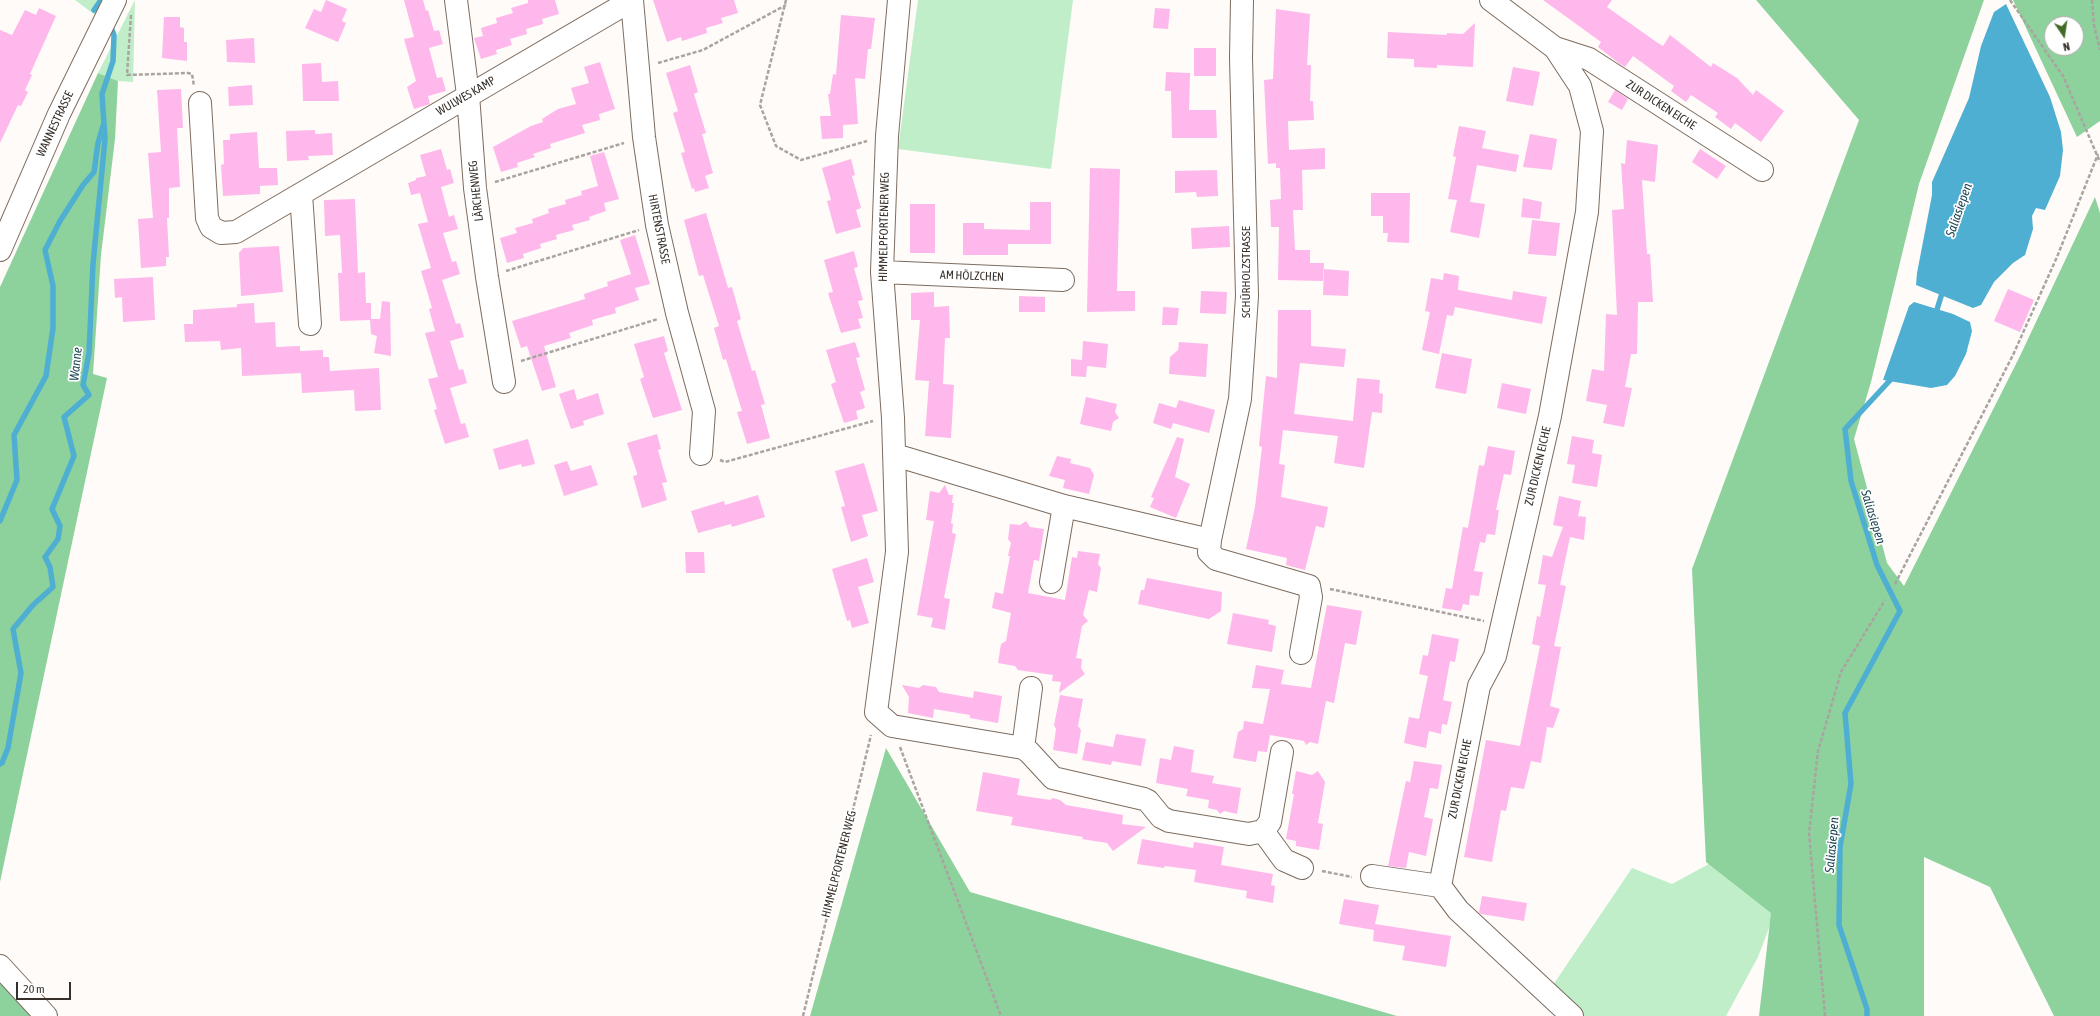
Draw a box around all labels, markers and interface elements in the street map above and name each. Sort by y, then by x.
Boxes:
north arrow [2044,16,2084,56]
text: N [2062,40,2071,53]
street label: WULWES KAMP [434,73,498,119]
street label: ZUR DICKEN EICHE [1623,77,1699,133]
street label: WANNESTRASSE [33,89,77,159]
street label: LÄRCHENWEG [466,160,486,222]
street label: HIMMELPFORTENER WEG [876,172,892,282]
water label: Saliasiepen [1943,181,1975,239]
street label: HIRTENSTRASSE [645,193,673,265]
street label: SCHÜRHOLZSTRASSE [1239,226,1253,318]
street label: AM HÖLZCHEN [940,268,1004,284]
water label: Wanne [66,346,86,382]
street label: ZUR DICKEN EICHE [1522,425,1554,507]
water label: Saliasiepen [1857,488,1889,546]
street label: ZUR DICKEN EICHE [1445,738,1475,820]
street label: HIMMELPFORTENER WEG [819,809,859,919]
water label: Saliasiepen [1822,817,1842,873]
scale bar [18,974,73,1000]
text: 20 m [23,982,45,996]

